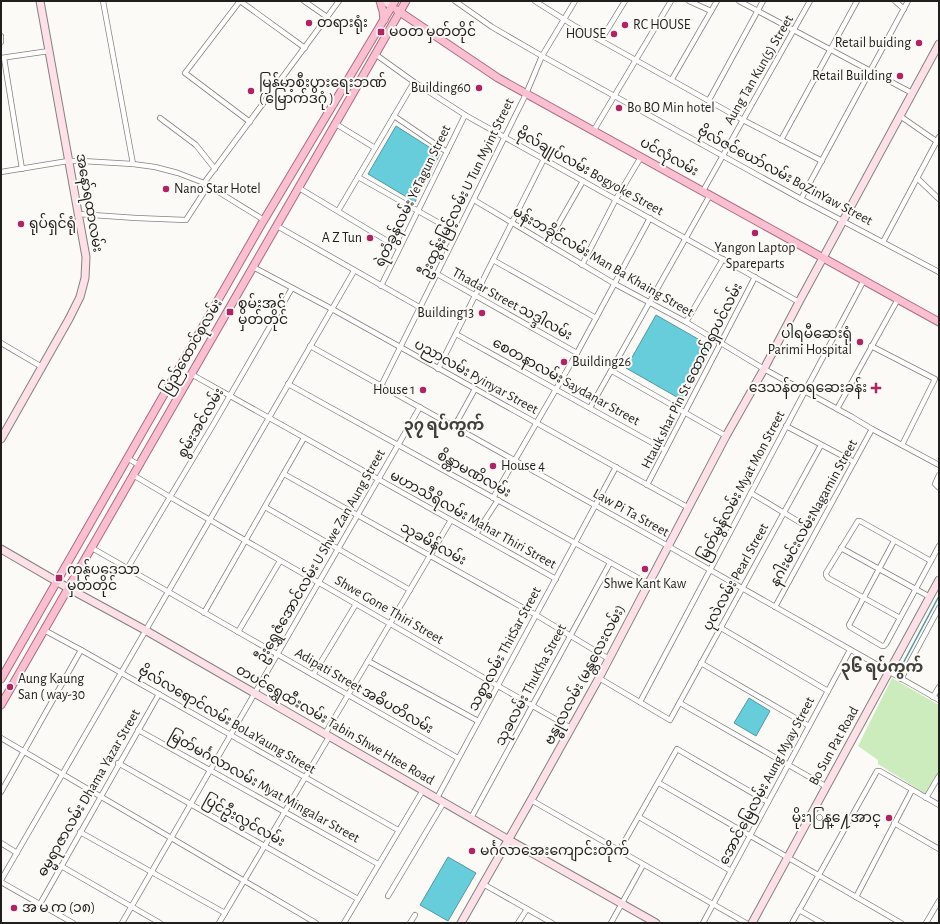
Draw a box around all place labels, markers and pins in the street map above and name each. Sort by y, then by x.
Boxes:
place label: တရားရုံး [317,15,368,34]
marker: တရားရုံး [304,18,314,28]
place label: RC HOUSE [633,18,691,32]
marker: RC HOUSE [620,20,630,30]
place label: မဝတ မှတ်တိုင် [389,21,476,43]
marker: မဝတ မှတ်တိုင် [376,27,386,37]
place label: HOUSE [566,27,606,41]
marker: HOUSE [609,29,619,39]
place label: Retail buiding [835,36,911,50]
marker: Retail buiding [914,38,924,48]
place label: Retail Building [812,69,892,83]
marker: Retail Building [895,71,905,81]
place label: မြန်မာ့စီးပွားရေးဘဏ် ( မြောက်ဒဂုံ ) [259,72,387,110]
place label: Building60 [411,81,471,95]
marker: Building60 [474,83,484,93]
marker: မြန်မာ့စီးပွားရေးဘဏ် ( မြောက်ဒဂုံ ) [246,86,256,96]
place label: Bo BO Min hotel [627,101,715,115]
marker: Bo BO Min hotel [614,103,624,113]
place label: Nano Star Hotel [174,182,261,196]
marker: Nano Star Hotel [161,184,171,194]
place label: ရုပ်ရှင်ရုံ [29,213,76,235]
marker: ရုပ်ရှင်ရုံ [16,219,26,229]
marker: Yangon Laptop Spareparts [750,228,760,238]
place label: A Z Tun [322,231,362,245]
marker: A Z Tun [365,233,375,243]
place label: Yangon Laptop Spareparts [715,241,795,271]
place label: စွမ်းအင် မှတ်တိုင် [238,293,288,331]
place label: Building13 [417,306,474,320]
marker: စွမ်းအင် မှတ်တိုင် [225,307,235,317]
marker: Building13 [477,308,487,318]
place label: ပါရမီဆေးရုံ Parimi Hospital [768,323,852,357]
marker: ပါရမီဆေးရုံ Parimi Hospital [855,337,865,347]
place label: Building26 [572,355,631,369]
marker: Building26 [559,357,569,367]
place label: ဒေသန်တရဆေးခန်း [749,377,867,399]
marker: ဒေသန်တရဆေးခန်း [870,382,882,394]
place label: House 1 [373,383,415,397]
marker: House 1 [418,385,428,395]
place label: House 4 [501,459,545,473]
marker: House 4 [488,461,498,471]
place label: ကုန်ပဒေသာ မှတ်တိုင် [67,559,140,597]
marker: Shwe Kant Kaw [640,564,650,574]
marker: ကုန်ပဒေသာ မှတ်တိုင် [54,573,64,583]
place label: Shwe Kant Kaw [604,577,687,591]
place label: Aung Kaung San ( way-30 [18,672,85,702]
marker: Aung Kaung San ( way-30 [5,682,15,692]
place label: မိုးၫြန္႔ေအာင္ [792,807,881,830]
marker: မိုးၫြန္႔ေအာင္ [884,813,894,823]
place label: မင်္ဂလာအေးကျောင်းတိုက် [480,840,629,862]
marker: မင်္ဂလာအေးကျောင်းတိုက် [467,846,477,856]
place label: အ မ က (၁၈) [22,901,95,915]
marker: အ မ က (၁၈) [9,903,19,913]

